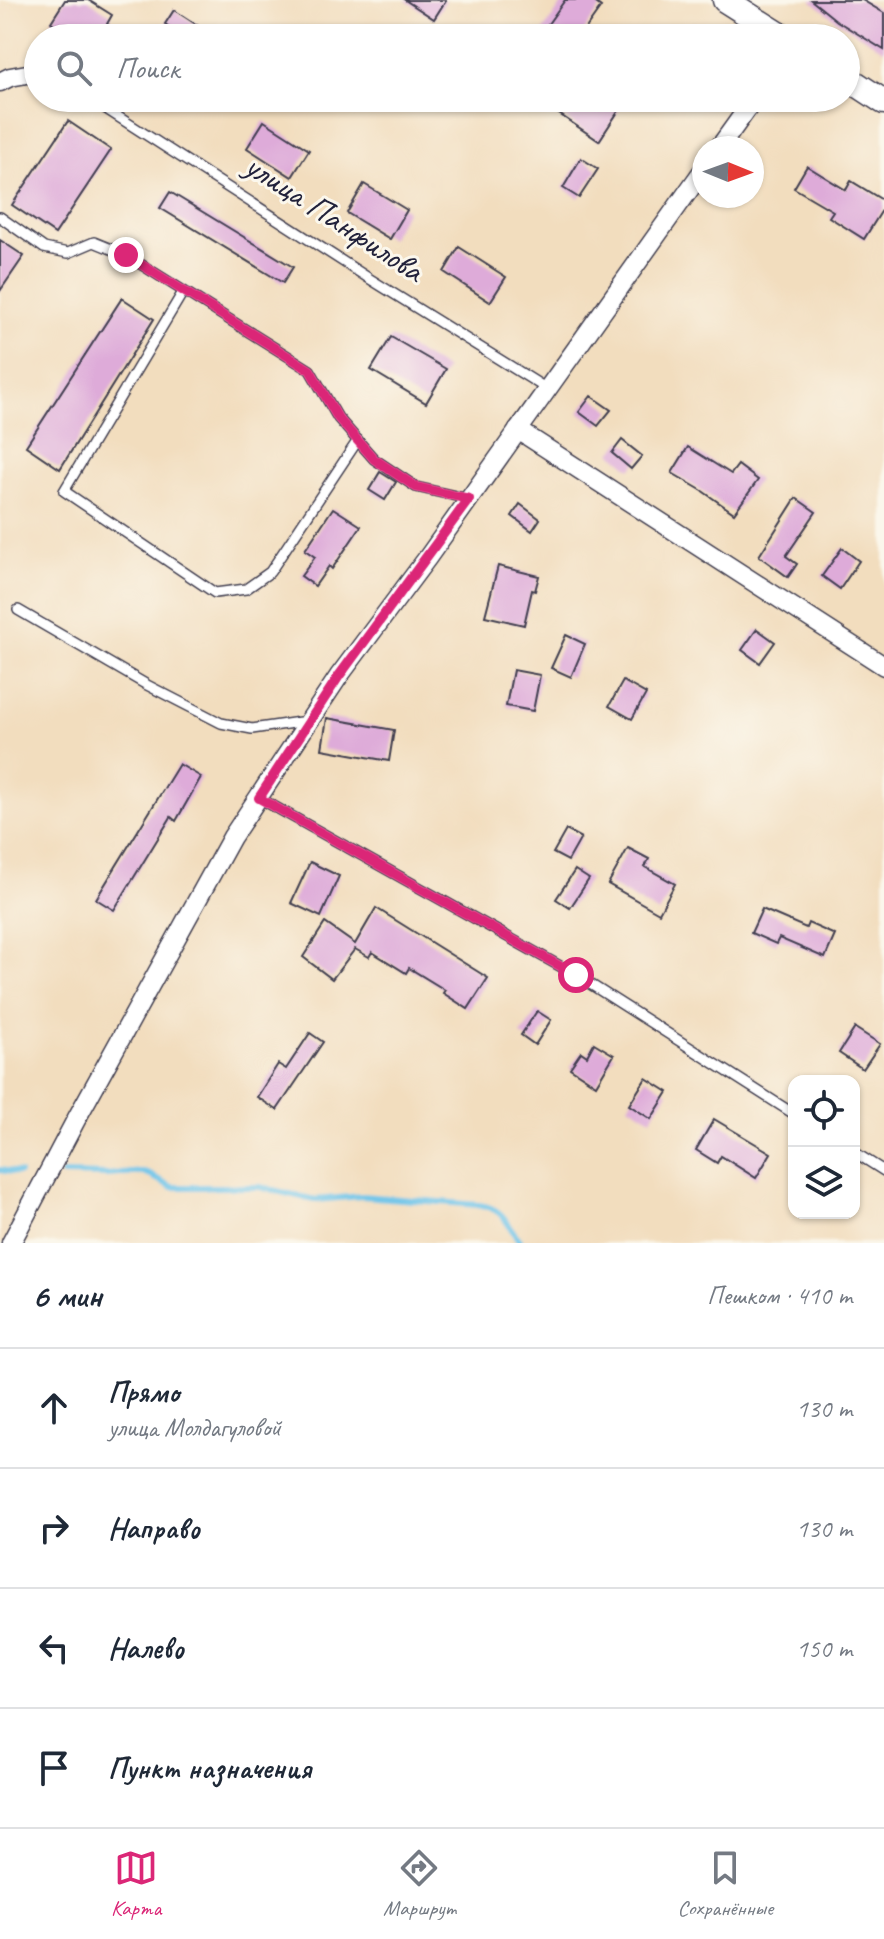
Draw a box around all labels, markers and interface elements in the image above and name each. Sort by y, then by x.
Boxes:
search box [24,24,860,112]
icon: search [52,46,96,90]
text: Поиск [116,49,179,87]
north arrow [692,136,764,208]
street label: улица Панфилова [236,143,434,292]
route end [108,237,144,273]
route start [558,957,594,993]
map controls [788,1075,860,1219]
button: locate [788,1075,860,1147]
button: layers [788,1147,860,1219]
text: 6 мин [32,1274,102,1317]
text: Пешком · 410 m [707,1279,852,1312]
text: Прямо [108,1373,179,1411]
icon: ahead [32,1386,76,1430]
text: 130 m [796,1392,852,1425]
text: улица Молдагуловой [108,1411,281,1444]
icon: right [32,1506,76,1550]
text: Направо [108,1509,200,1547]
text: 130 m [796,1512,852,1545]
icon: left [32,1626,76,1670]
text: Налево [108,1629,184,1667]
text: 150 m [796,1632,852,1665]
icon: arrive [32,1746,76,1790]
text: Пункт назначения [108,1749,311,1787]
tab: Карта [111,1846,161,1922]
tab: Маршрут [383,1846,456,1922]
tab: Сохранённые [678,1846,773,1922]

